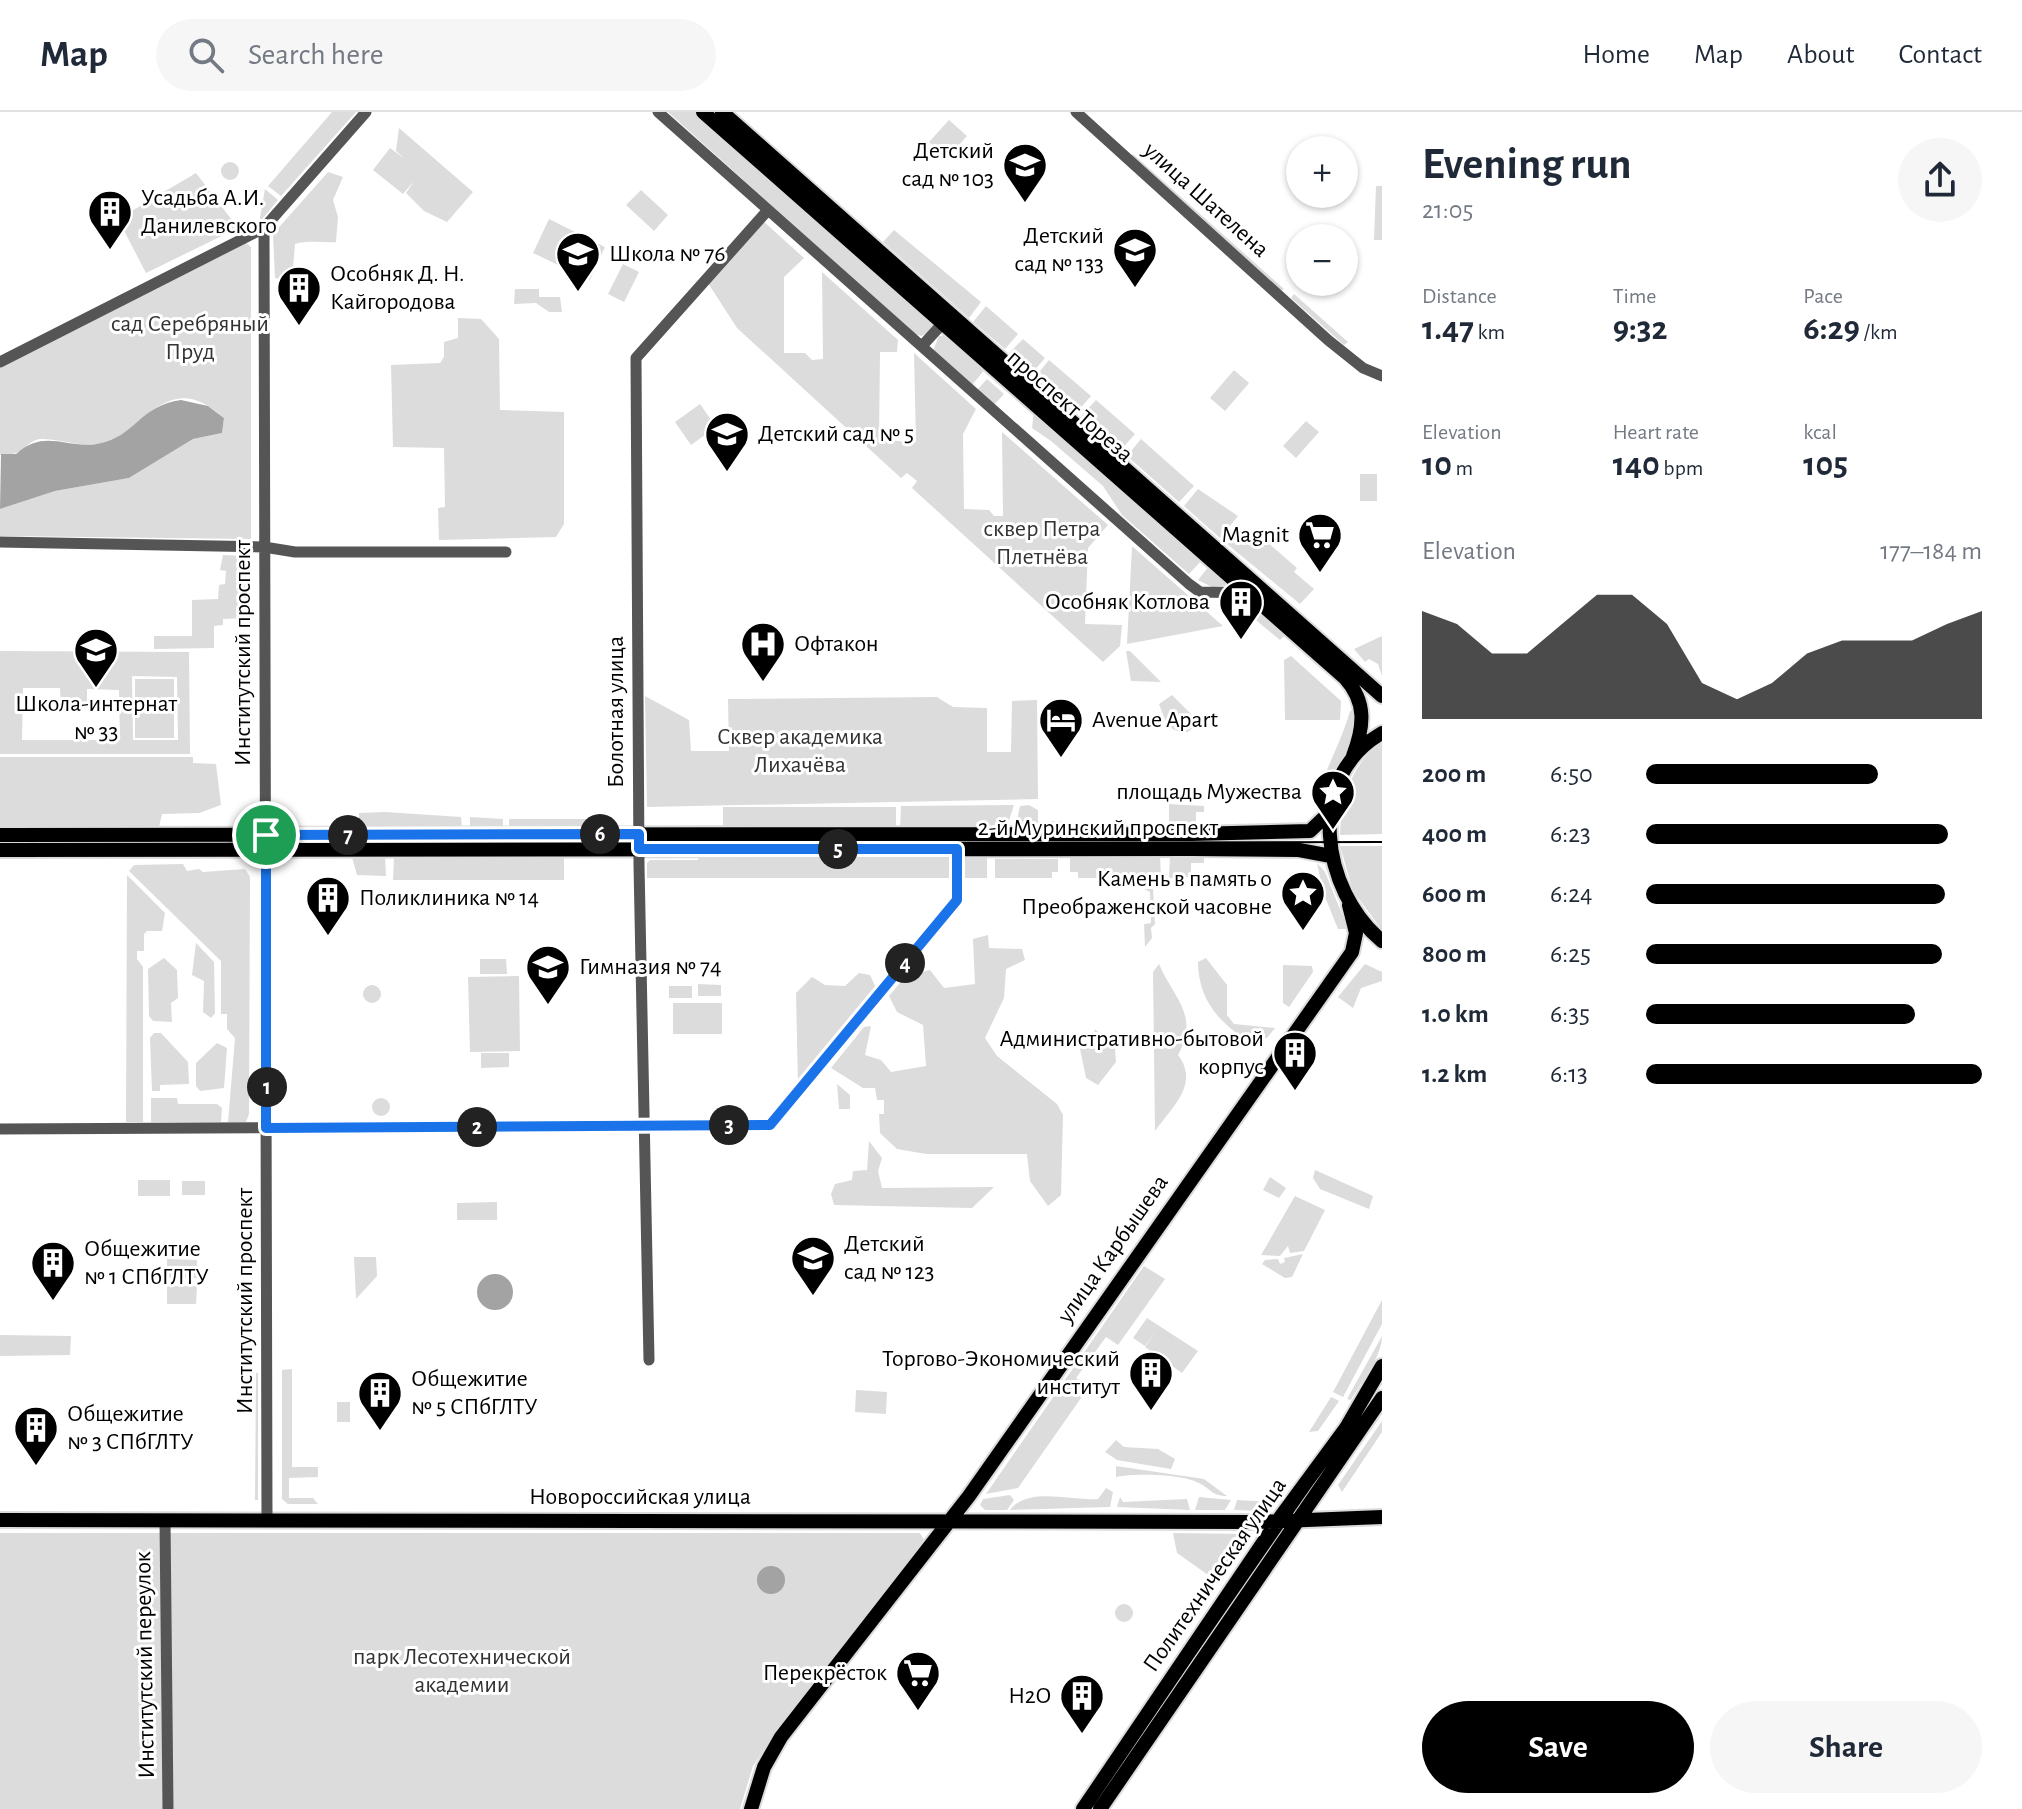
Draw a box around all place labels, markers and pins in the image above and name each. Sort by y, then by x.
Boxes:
place label: Детский сад № 103 [902,139,994,191]
school or university icon: Детский сад № 103 [1001,141,1049,204]
place label: Усадьба А.И. Данилевского [141,186,277,238]
building icon: Усадьба А.И. Данилевского [86,188,134,251]
place label: Детский сад № 133 [1015,224,1104,276]
school or university icon: Детский сад № 133 [1111,226,1159,289]
school or university icon: Школа № 76 [554,230,602,293]
place label: Школа № 76 [609,242,725,266]
place label: Особняк Д. Н. Кайгородова [330,262,465,314]
building icon: Особняк Д. Н. Кайгородова [275,264,323,327]
school or university icon: Детский сад № 5 [703,410,751,473]
place label: Детский сад № 5 [758,422,914,446]
supermarket icon: Magnit [1296,511,1344,574]
place label: Magnit [1222,523,1289,547]
building icon: Особняк Котлова [1217,578,1265,641]
place label: Особняк Котлова [1045,590,1210,614]
hospital icon: Офтакон [739,620,787,683]
school or university icon: Школа-интернат № 33 [72,626,120,689]
place label: Офтакон [794,632,879,656]
place label: Школа-интернат № 33 [15,692,177,744]
hotel icon: Avenue Apart [1037,696,1085,759]
place label: Avenue Apart [1092,708,1218,732]
place icon: площадь Мужества [1309,768,1357,831]
place label: площадь Мужества [1116,780,1302,804]
pin [232,801,300,869]
pin: 6 [580,814,620,854]
pin: 7 [328,815,368,855]
pin: 5 [818,829,858,869]
place label: Камень в память о Преображенской часовне [1021,867,1272,919]
place icon: Камень в память о Преображенской часовне [1279,869,1327,932]
building icon: Поликлиника № 14 [304,874,352,937]
place label: Поликлиника № 14 [359,886,539,910]
school or university icon: Гимназия № 74 [524,943,572,1006]
pin: 4 [885,943,925,983]
place label: Гимназия № 74 [579,955,722,979]
place label: Административно-бытовой корпус [999,1027,1264,1079]
building icon: Административно-бытовой корпус [1271,1029,1319,1092]
pin: 1 [247,1067,287,1107]
pin: 3 [709,1105,749,1145]
pin: 2 [457,1107,497,1147]
place label: Детский сад № 123 [844,1232,935,1284]
school or university icon: Детский сад № 123 [789,1234,837,1297]
place label: Общежитие № 1 СПбГЛТУ [84,1237,209,1289]
building icon: Общежитие № 1 СПбГЛТУ [29,1239,77,1302]
place label: Торгово-Экономический институт [882,1347,1120,1399]
building icon: Торгово-Экономический институт [1127,1349,1175,1412]
place label: Общежитие № 5 СПбГЛТУ [411,1367,538,1419]
building icon: Общежитие № 5 СПбГЛТУ [356,1369,404,1432]
place label: Общежитие № 3 СПбГЛТУ [67,1402,194,1454]
building icon: Общежитие № 3 СПбГЛТУ [12,1404,60,1467]
supermarket icon: Перекрёсток [894,1649,942,1712]
place label: Перекрёсток [763,1661,887,1685]
building icon: H2O [1058,1672,1106,1735]
place label: H2O [1008,1684,1051,1708]

